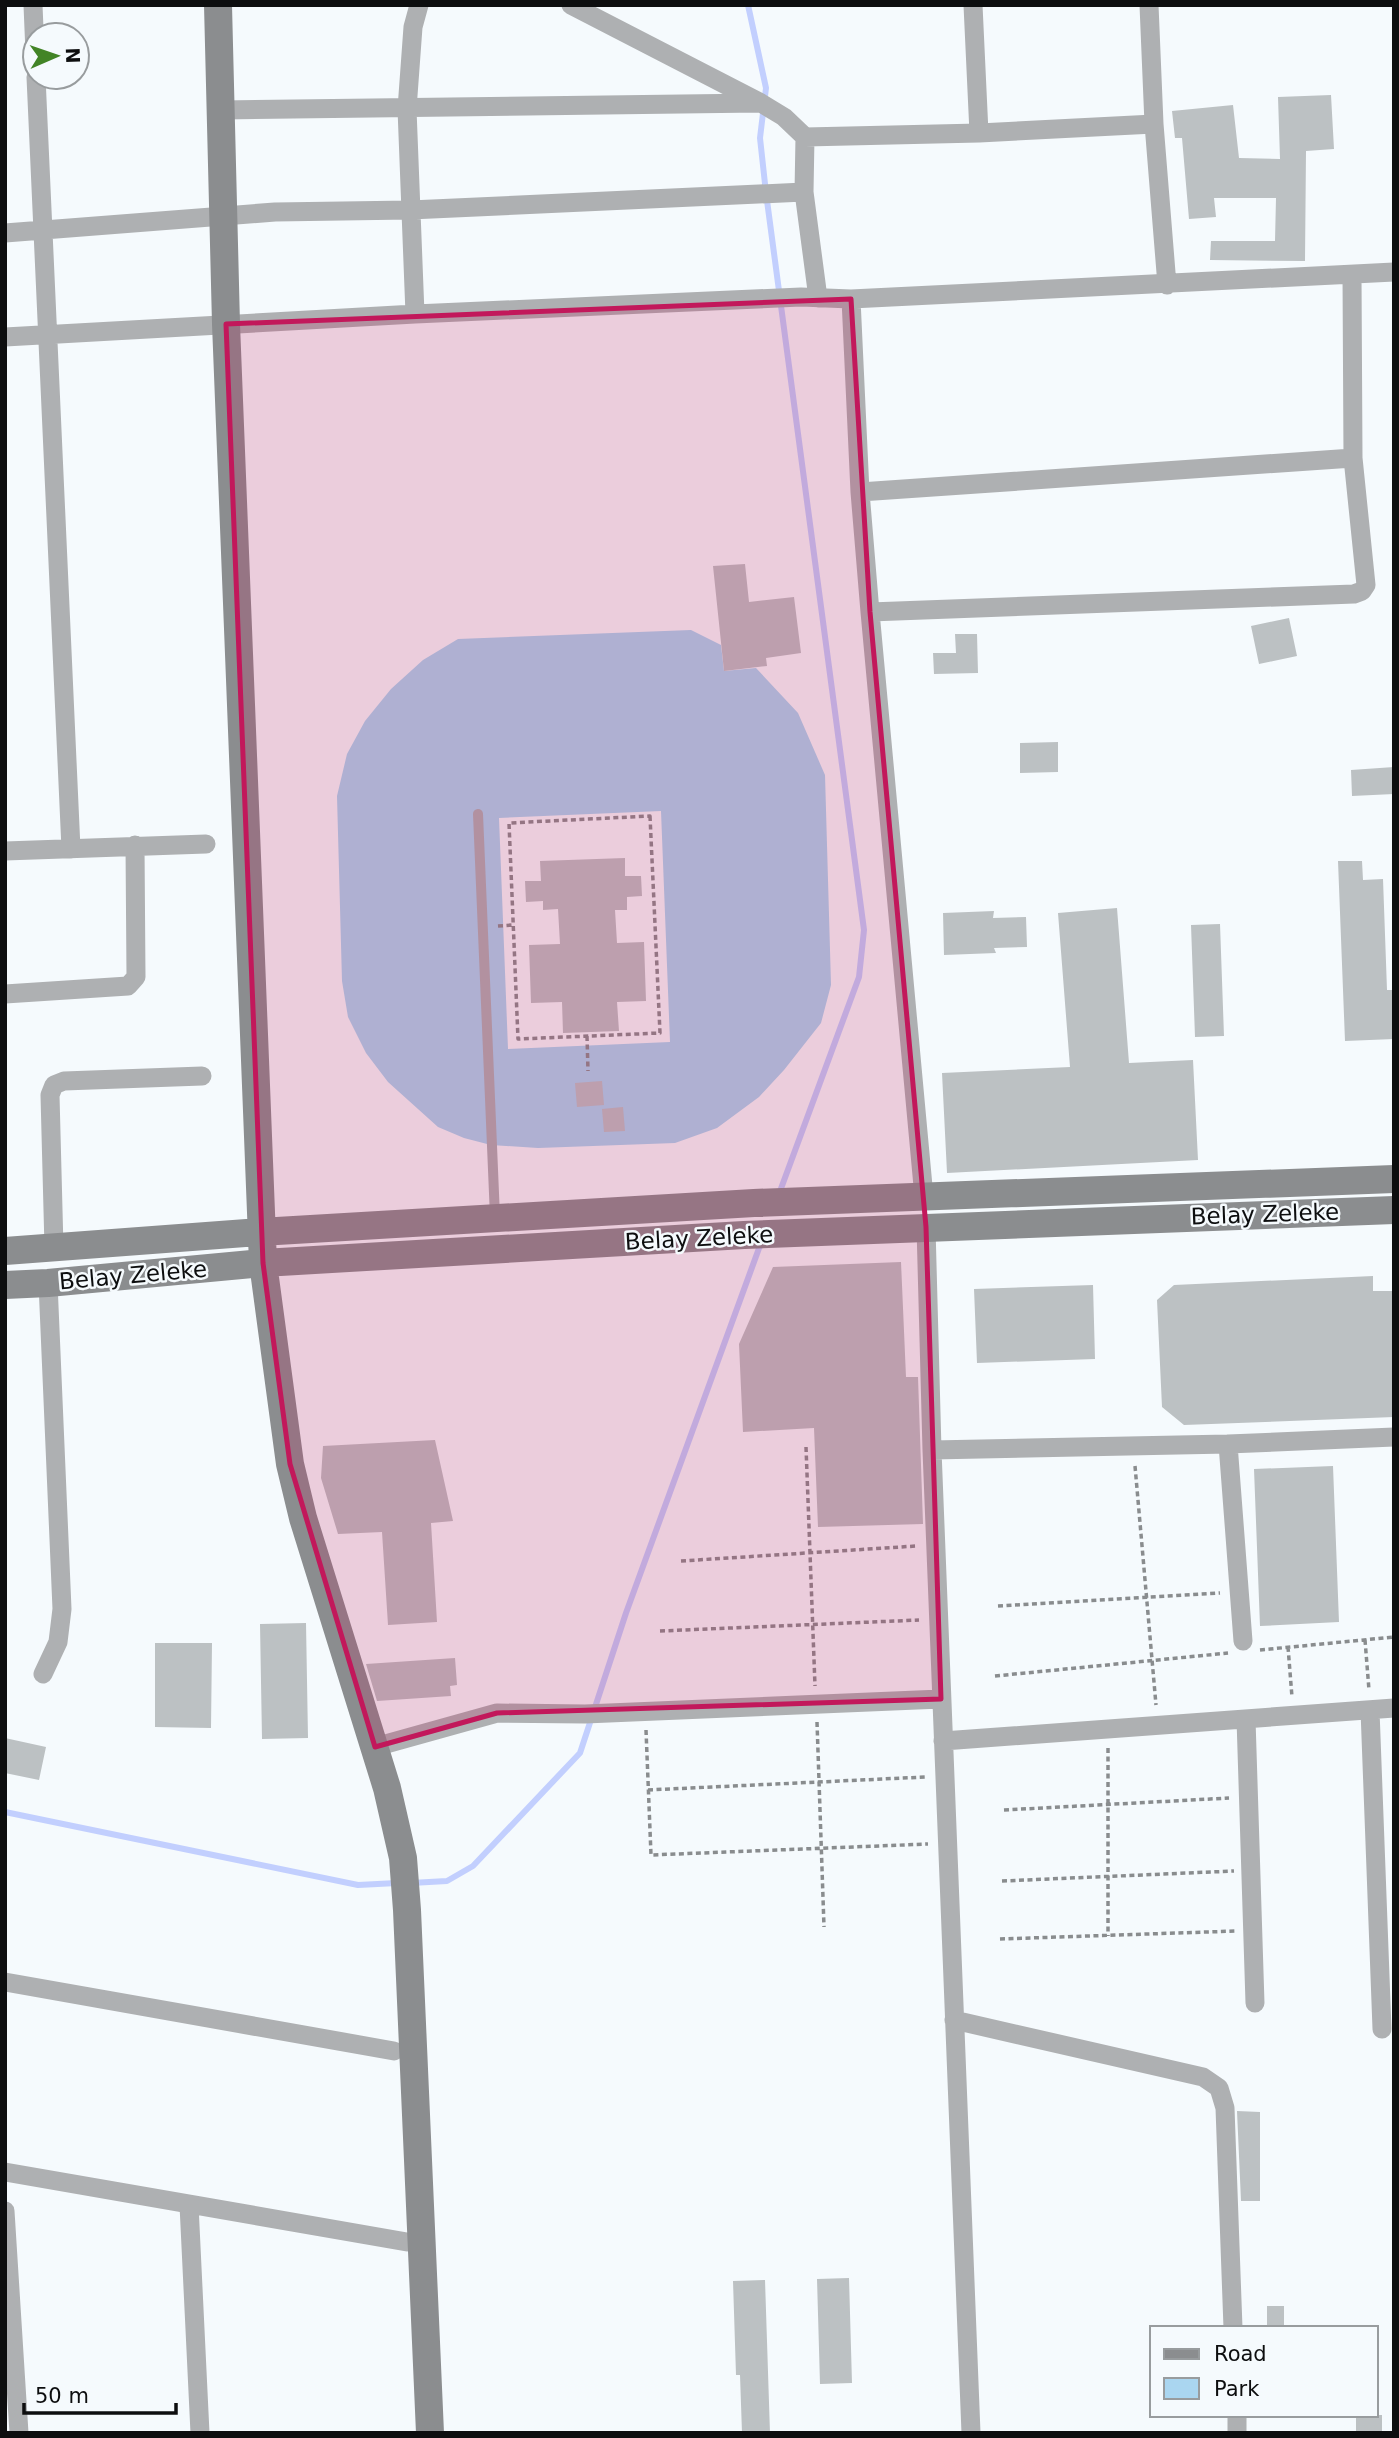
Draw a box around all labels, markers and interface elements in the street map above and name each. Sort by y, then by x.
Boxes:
north arrow [21,21,91,91]
text: N [62,47,84,64]
street label: Belay Zeleke [1190,1198,1340,1230]
street label: Belay Zeleke [624,1221,774,1255]
street label: Belay Zeleke [58,1256,208,1294]
legend [1150,2326,1378,2417]
text: Road [1214,2342,1267,2366]
scale bar [24,2372,177,2416]
text: Park [1214,2377,1260,2401]
text: 50 m [35,2384,89,2408]

